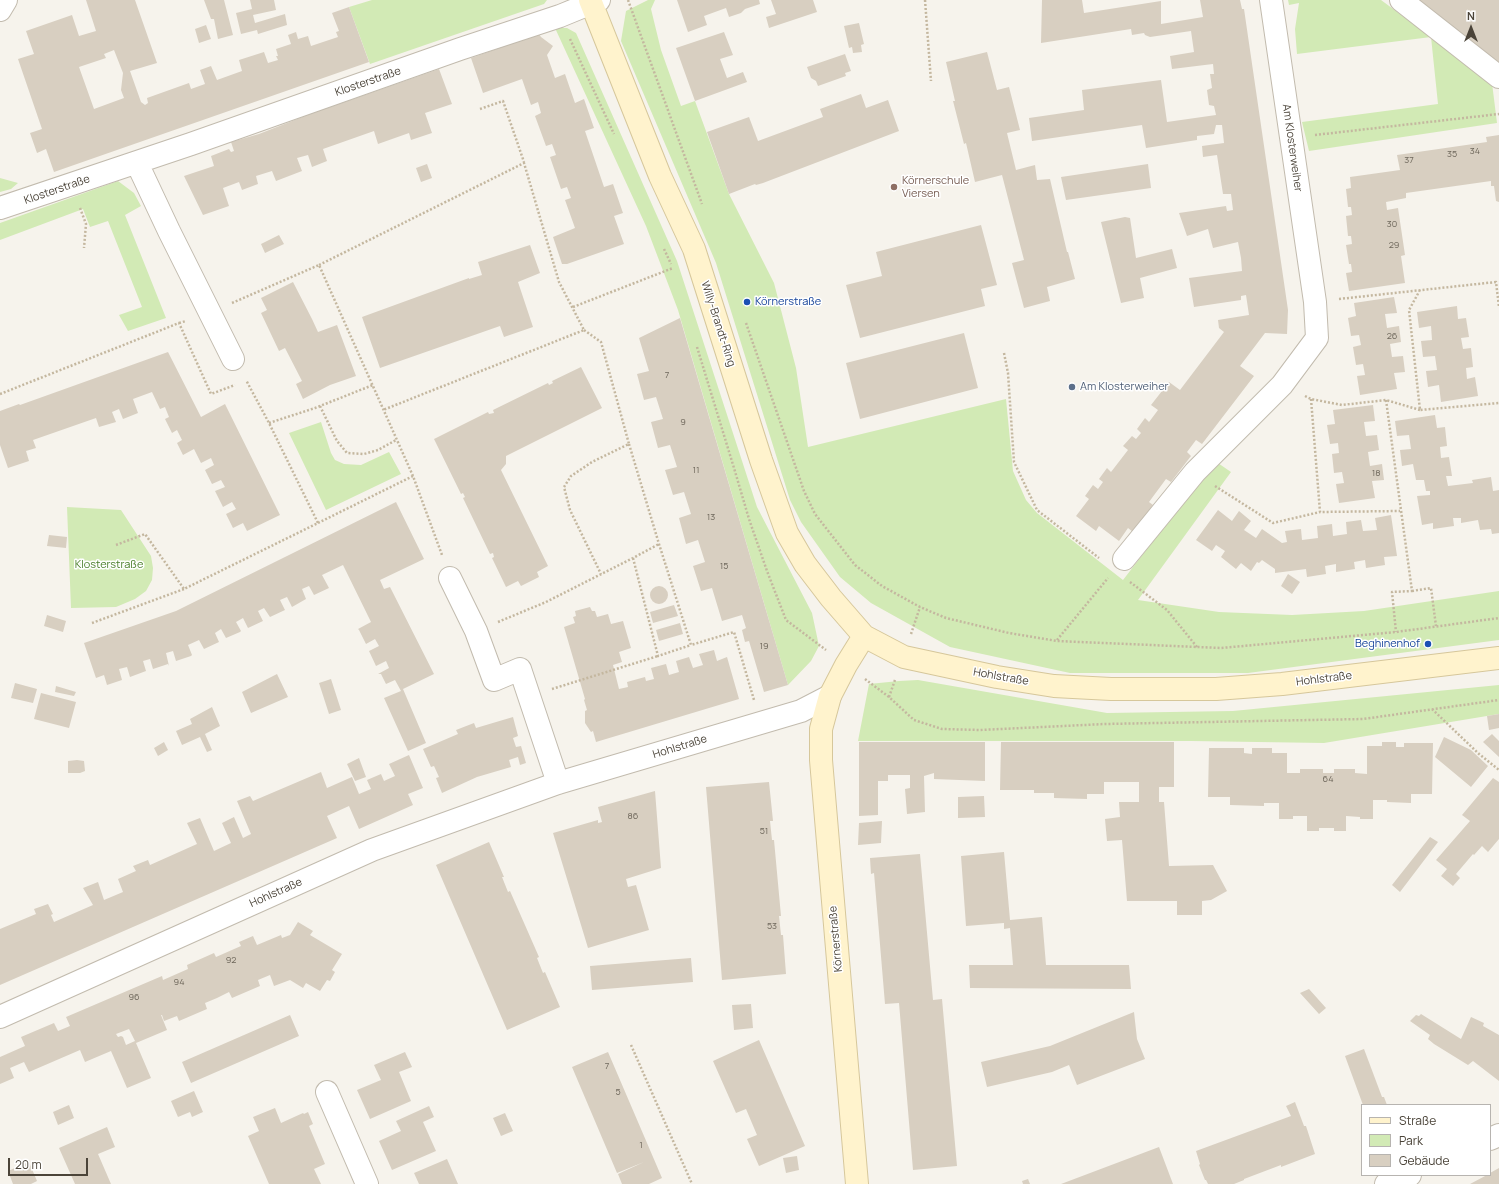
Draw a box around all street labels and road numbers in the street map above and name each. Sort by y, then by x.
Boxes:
street label: Klosterstraße [333,65,403,99]
street label: Am Klosterweiher [1279,103,1305,193]
street label: Klosterstraße [22,173,92,207]
street label: Willy-Brandt-Ring [698,279,738,369]
street label: Hohlstraße [972,666,1030,688]
street label: Hohlstraße [1295,669,1353,689]
street label: Hohlstraße [651,732,709,762]
street label: Hohlstraße [248,876,304,910]
street label: Körnerstraße [827,905,845,973]

